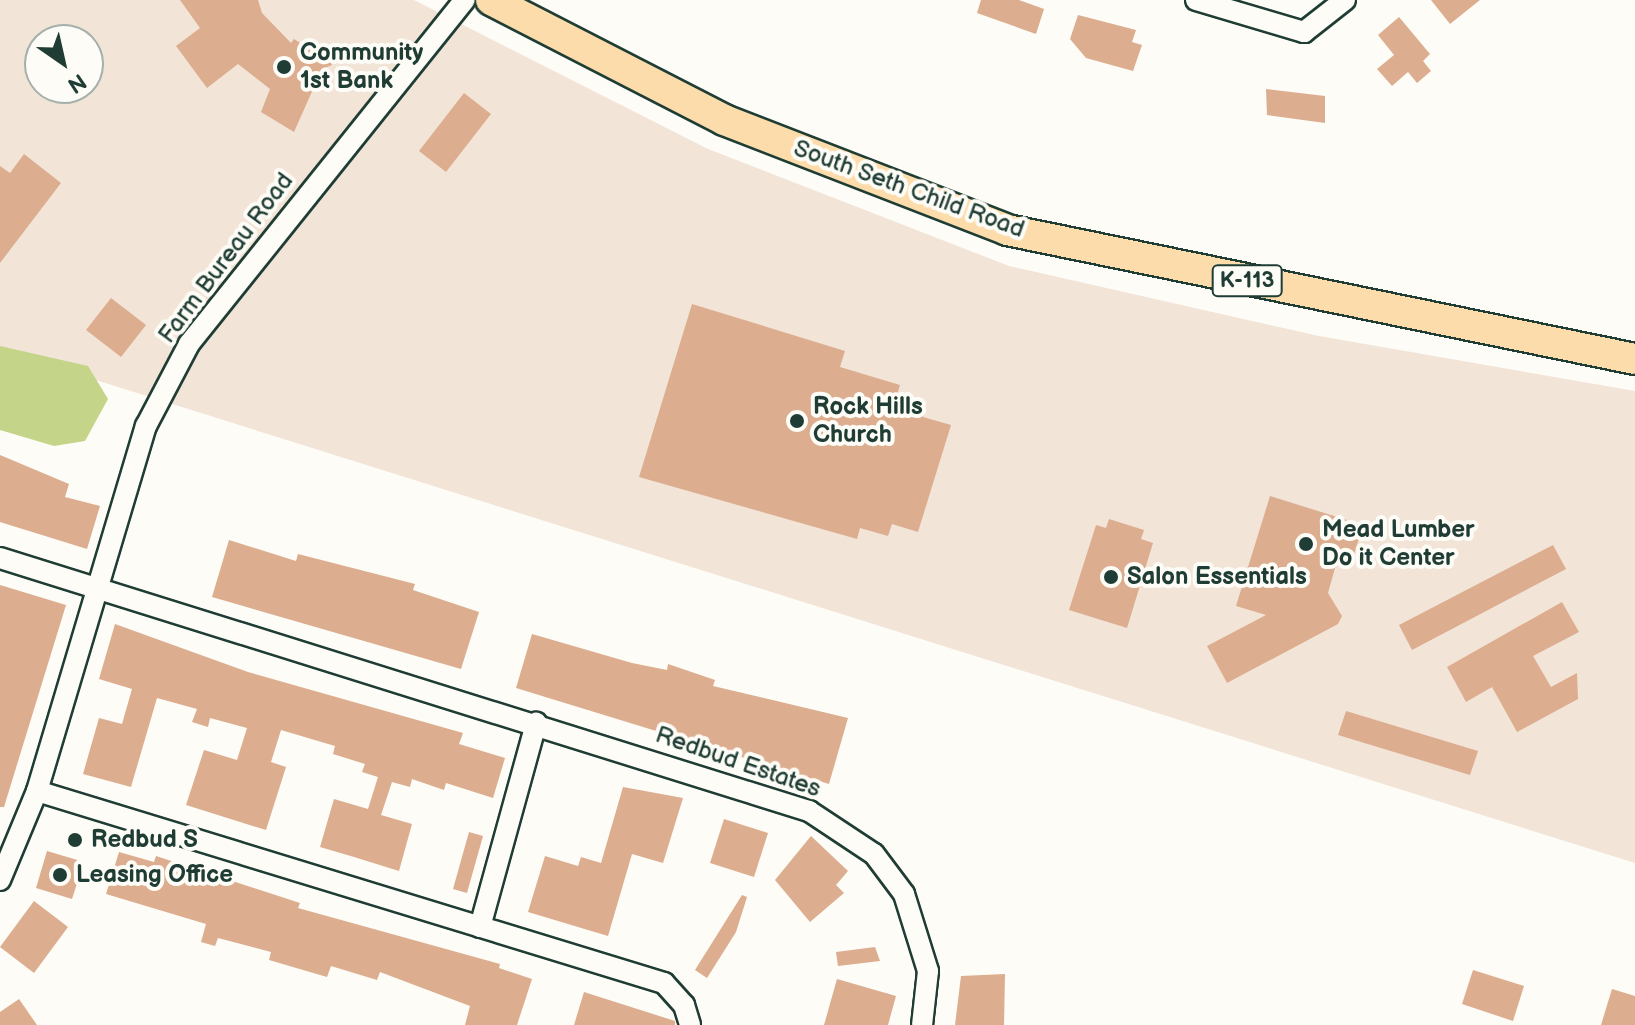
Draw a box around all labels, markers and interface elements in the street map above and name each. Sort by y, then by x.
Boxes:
north arrow [24,24,104,104]
place label: Community 1st Bank [300,39,423,95]
marker: Community 1st Bank [275,58,293,76]
text: N [62,67,91,98]
street label: South Seth Child Road [790,134,1028,244]
street label: Farm Bureau Road [153,167,299,349]
road number: K-113 [1211,263,1283,299]
place label: Rock Hills Church [813,393,923,449]
marker: Rock Hills Church [788,412,806,430]
place label: Mead Lumber Do it Center [1322,516,1475,572]
marker: Mead Lumber Do it Center [1297,535,1315,553]
place label: Salon Essentials [1127,563,1307,591]
marker: Salon Essentials [1102,568,1120,586]
street label: Redbud Estates [652,720,824,804]
place label: Redbud S [91,826,198,854]
marker: Redbud S [66,831,84,849]
place label: Leasing Office [76,861,233,889]
marker: Leasing Office [51,866,69,884]

